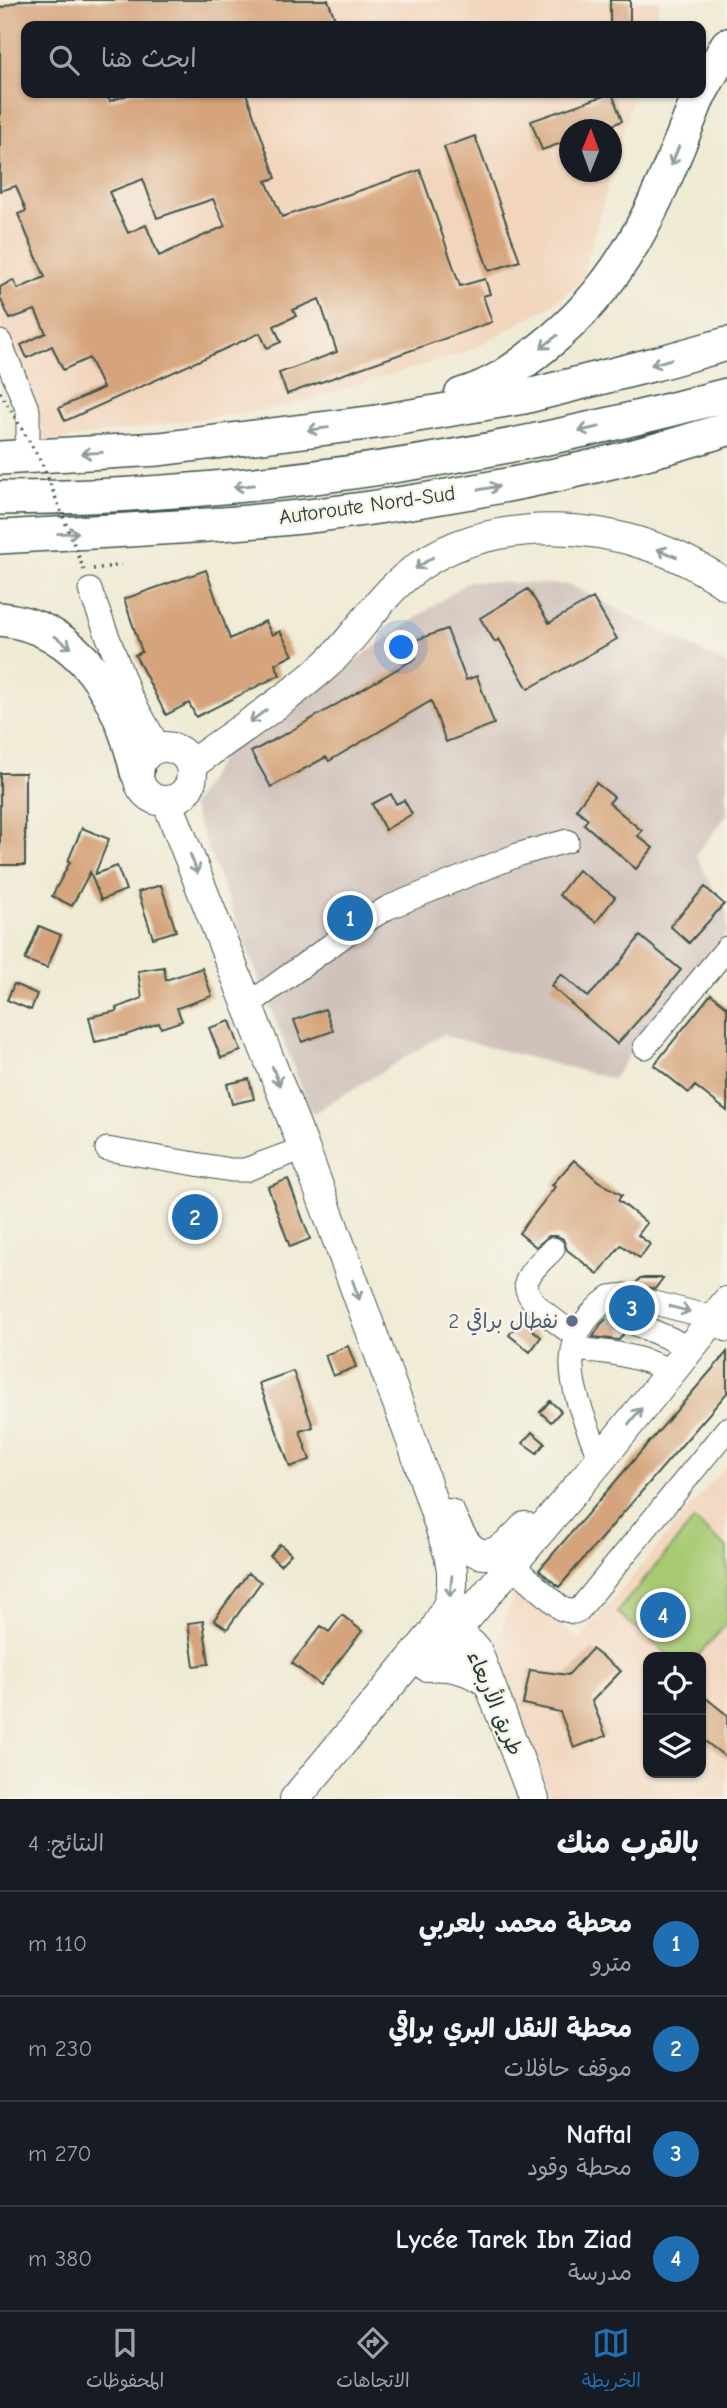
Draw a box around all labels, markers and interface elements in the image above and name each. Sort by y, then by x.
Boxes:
search box [21,21,706,98]
icon: search [45,41,83,79]
text: ابحث هنا [101,44,197,74]
north arrow [559,119,622,182]
one-way arrow [667,145,680,166]
one-way arrow [541,335,559,350]
one-way arrow [651,357,673,370]
one-way arrow [578,422,601,436]
one-way arrow [307,423,330,436]
one-way arrow [81,447,104,460]
one-way arrow [234,480,256,493]
street label: Autoroute Nord-Sud [277,481,457,529]
one-way arrow [477,481,500,494]
one-way arrow [56,526,79,539]
one-way arrow [657,545,678,558]
one-way arrow [415,556,435,570]
your location [384,630,418,664]
one-way arrow [53,635,72,649]
one-way arrow [249,709,268,723]
one-way arrow [188,853,201,875]
pin: 1 [327,892,373,944]
one-way arrow [270,1065,283,1087]
pin: 2 [172,1191,218,1243]
one-way arrow [350,1278,363,1300]
pin: 3 [609,1282,655,1334]
one-way arrow [668,1303,691,1316]
place label: نفطال براقي 2 [448,1308,558,1336]
marker: نفطال براقي 2 [564,1313,580,1329]
one-way arrow [628,1407,643,1425]
one-way arrow [444,1574,457,1597]
pin: 4 [640,1589,686,1641]
street label: طريق الأربعاء [461,1646,530,1759]
map controls [643,1652,706,1778]
button: locate [643,1652,706,1715]
button: layers [643,1715,706,1778]
text: بالقرب منك [557,1826,699,1861]
text: النتائج: 4 [28,1830,104,1857]
text: محطة محمد بلعربي [419,1909,632,1939]
text: 110 m [28,1930,87,1957]
text: 1 [671,1930,681,1957]
text: مترو [592,1950,632,1977]
text: محطة النقل البري براقي [389,2014,632,2044]
text: 230 m [28,2035,92,2062]
text: 2 [670,2035,682,2062]
text: موقف حافلات [504,2055,632,2082]
text: Naftal [566,2120,632,2150]
text: 270 m [28,2140,92,2167]
text: 3 [670,2140,682,2167]
text: محطة وقود [527,2154,632,2181]
text: Lycée Tarek Ibn Ziad [395,2225,632,2255]
text: 380 m [28,2245,92,2272]
text: 4 [671,2245,681,2272]
text: مدرسة [568,2259,632,2286]
tab: المحفوظات [86,2324,164,2397]
tab: الاتجاهات [336,2324,410,2397]
tab: الخريطة [582,2324,641,2397]

